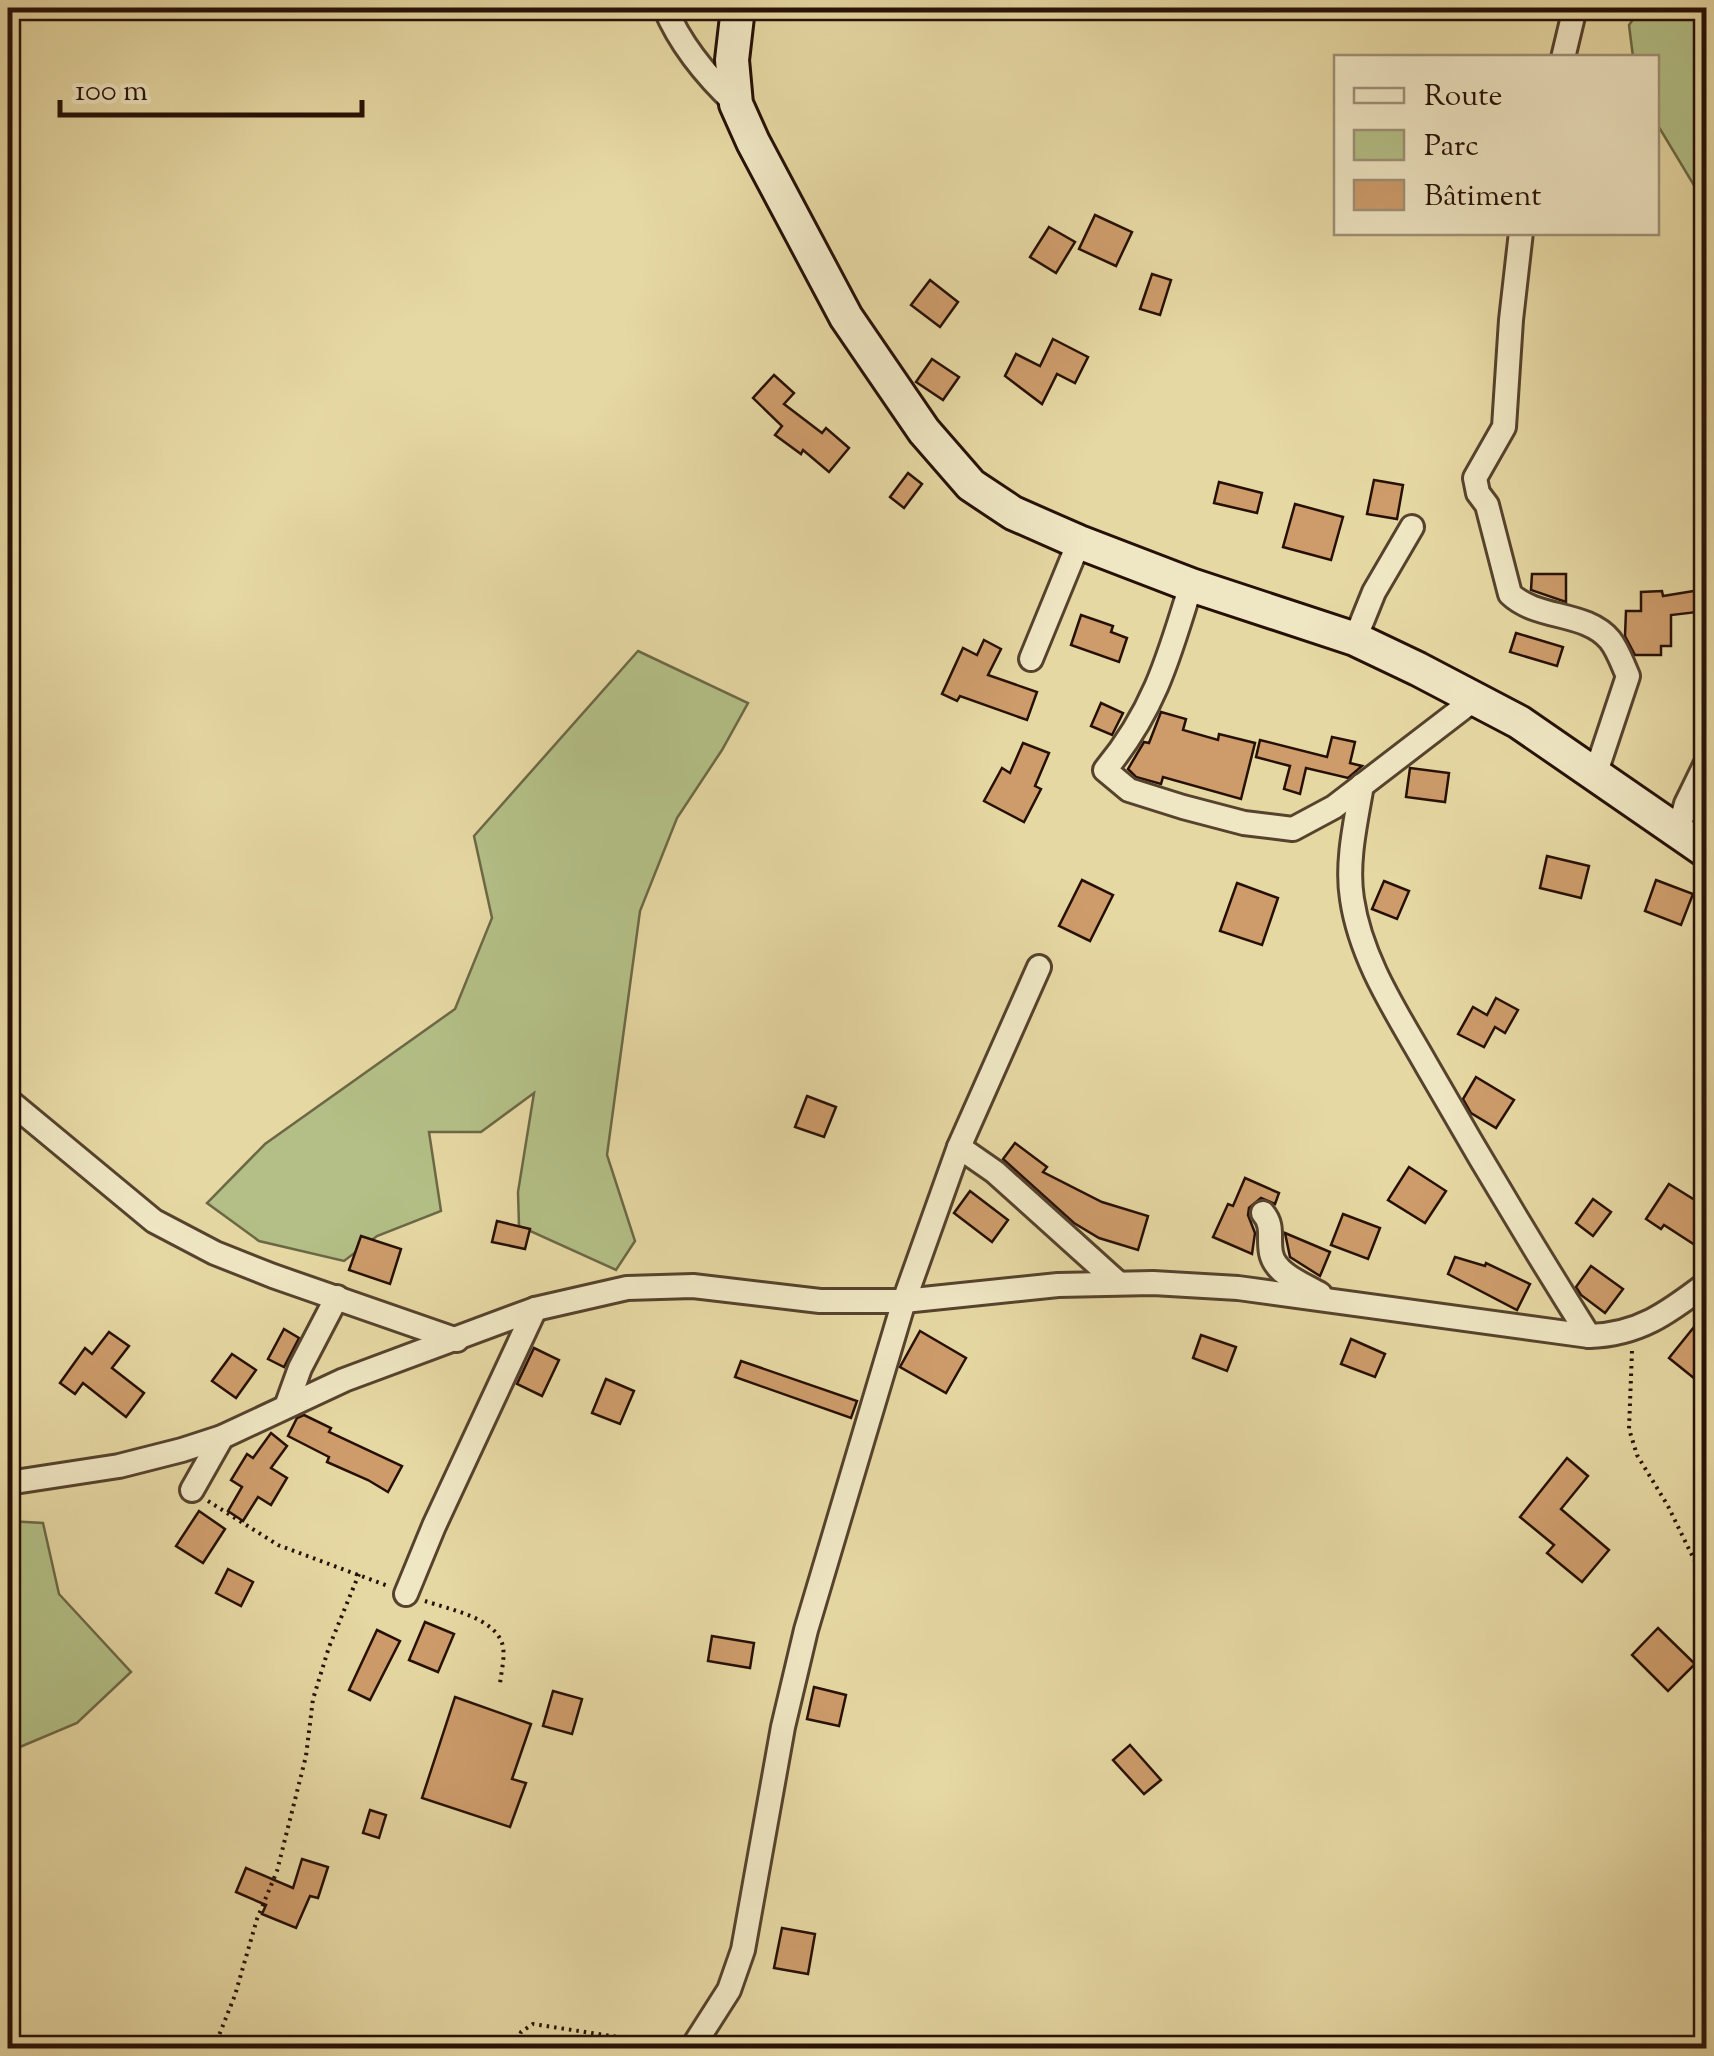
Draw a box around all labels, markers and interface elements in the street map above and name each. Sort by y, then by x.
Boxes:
scale bar [60,55,362,117]
legend [1334,55,1659,235]
text: 100 m [75,71,148,114]
text: Route [1424,76,1503,119]
text: Parc [1424,126,1479,169]
text: Bâtiment [1424,176,1541,219]

